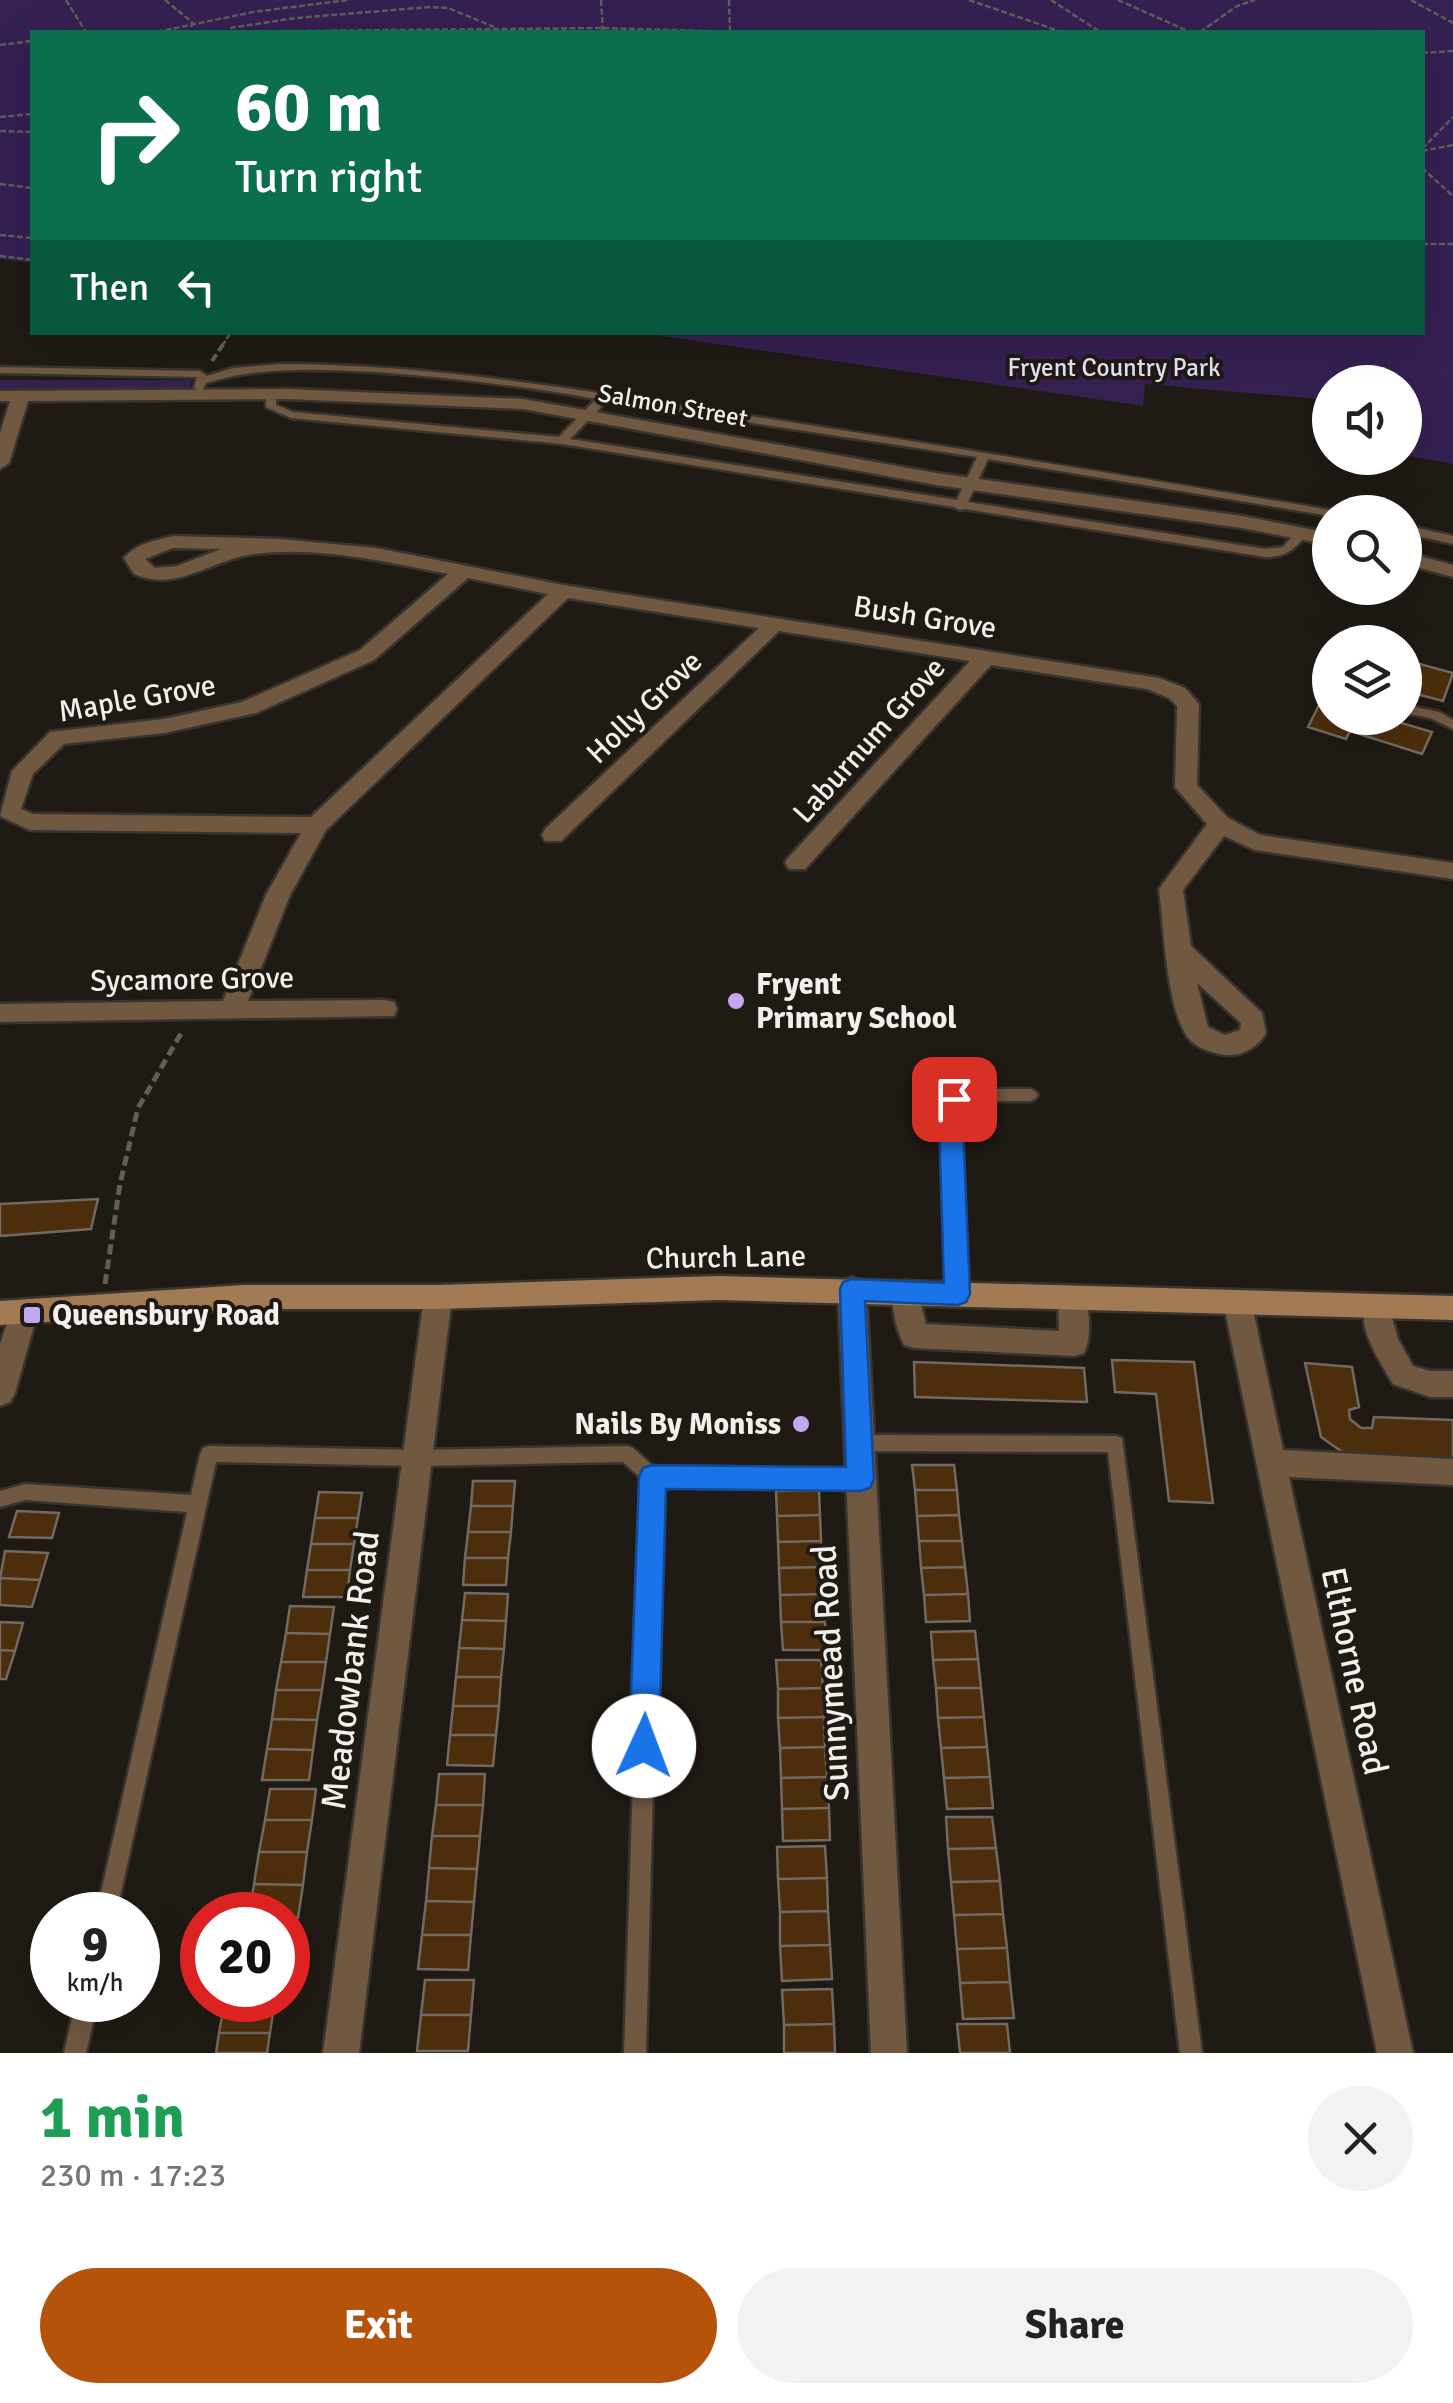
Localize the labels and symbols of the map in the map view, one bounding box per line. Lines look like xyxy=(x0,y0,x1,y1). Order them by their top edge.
park label: Fryent Country Park xyxy=(1007,352,1221,383)
street label: Salmon Street xyxy=(596,377,750,434)
street label: Bush Grove xyxy=(851,588,999,647)
street label: Holly Grove xyxy=(579,643,710,772)
street label: Laburnum Grove xyxy=(785,650,954,831)
street label: Maple Grove xyxy=(56,666,218,730)
street label: Sycamore Grove xyxy=(90,959,294,1000)
place label: Fryent Primary School xyxy=(756,966,957,1037)
marker: Fryent Primary School xyxy=(725,990,747,1012)
pin xyxy=(912,1057,997,1142)
street label: Church Lane xyxy=(646,1238,806,1277)
place label: Queensbury Road xyxy=(52,1297,280,1334)
marker: Queensbury Road xyxy=(21,1304,43,1326)
place label: Nails By Moniss xyxy=(574,1406,781,1443)
marker: Nails By Moniss xyxy=(790,1413,812,1435)
street label: Meadowbank Road xyxy=(312,1528,389,1812)
street label: Sunnymead Road xyxy=(802,1544,859,1802)
street label: Elthorne Road xyxy=(1312,1563,1397,1779)
position arrow xyxy=(592,1694,696,1798)
speed limit sign: 20 xyxy=(180,1892,310,2022)

